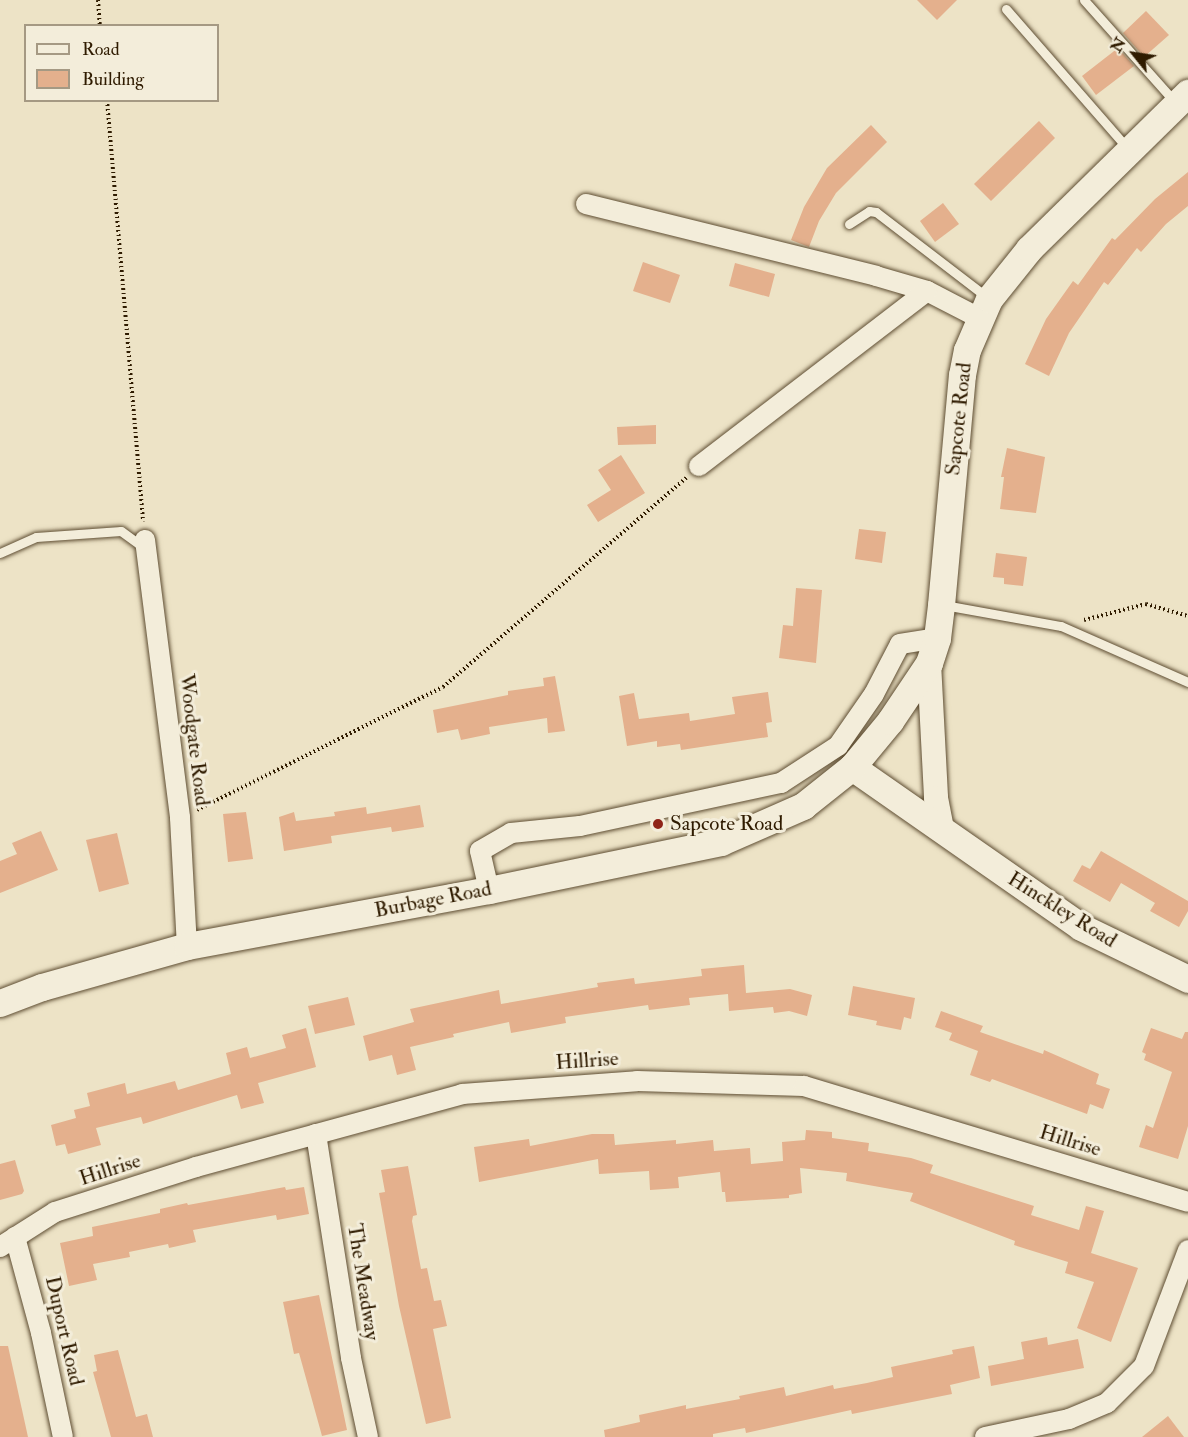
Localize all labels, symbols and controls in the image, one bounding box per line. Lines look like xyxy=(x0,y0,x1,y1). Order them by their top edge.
legend xyxy=(24,24,219,102)
north arrow xyxy=(1104,24,1164,84)
text: N xyxy=(1106,34,1131,56)
text: Road xyxy=(82,38,120,61)
text: Building xyxy=(82,68,144,91)
street label: Sapcote Road xyxy=(941,361,977,477)
street label: Woodgate Road xyxy=(173,672,215,808)
place label: Sapcote Road xyxy=(670,811,783,837)
marker: Sapcote Road xyxy=(651,817,665,831)
street label: Hinckley Road xyxy=(1003,867,1121,953)
street label: Burbage Road xyxy=(372,876,494,924)
street label: Hillrise xyxy=(555,1046,619,1076)
street label: Hillrise xyxy=(1036,1120,1104,1162)
street label: Hillrise xyxy=(76,1148,144,1192)
street label: The Meadway xyxy=(341,1222,385,1342)
street label: Duport Road xyxy=(39,1274,89,1388)

